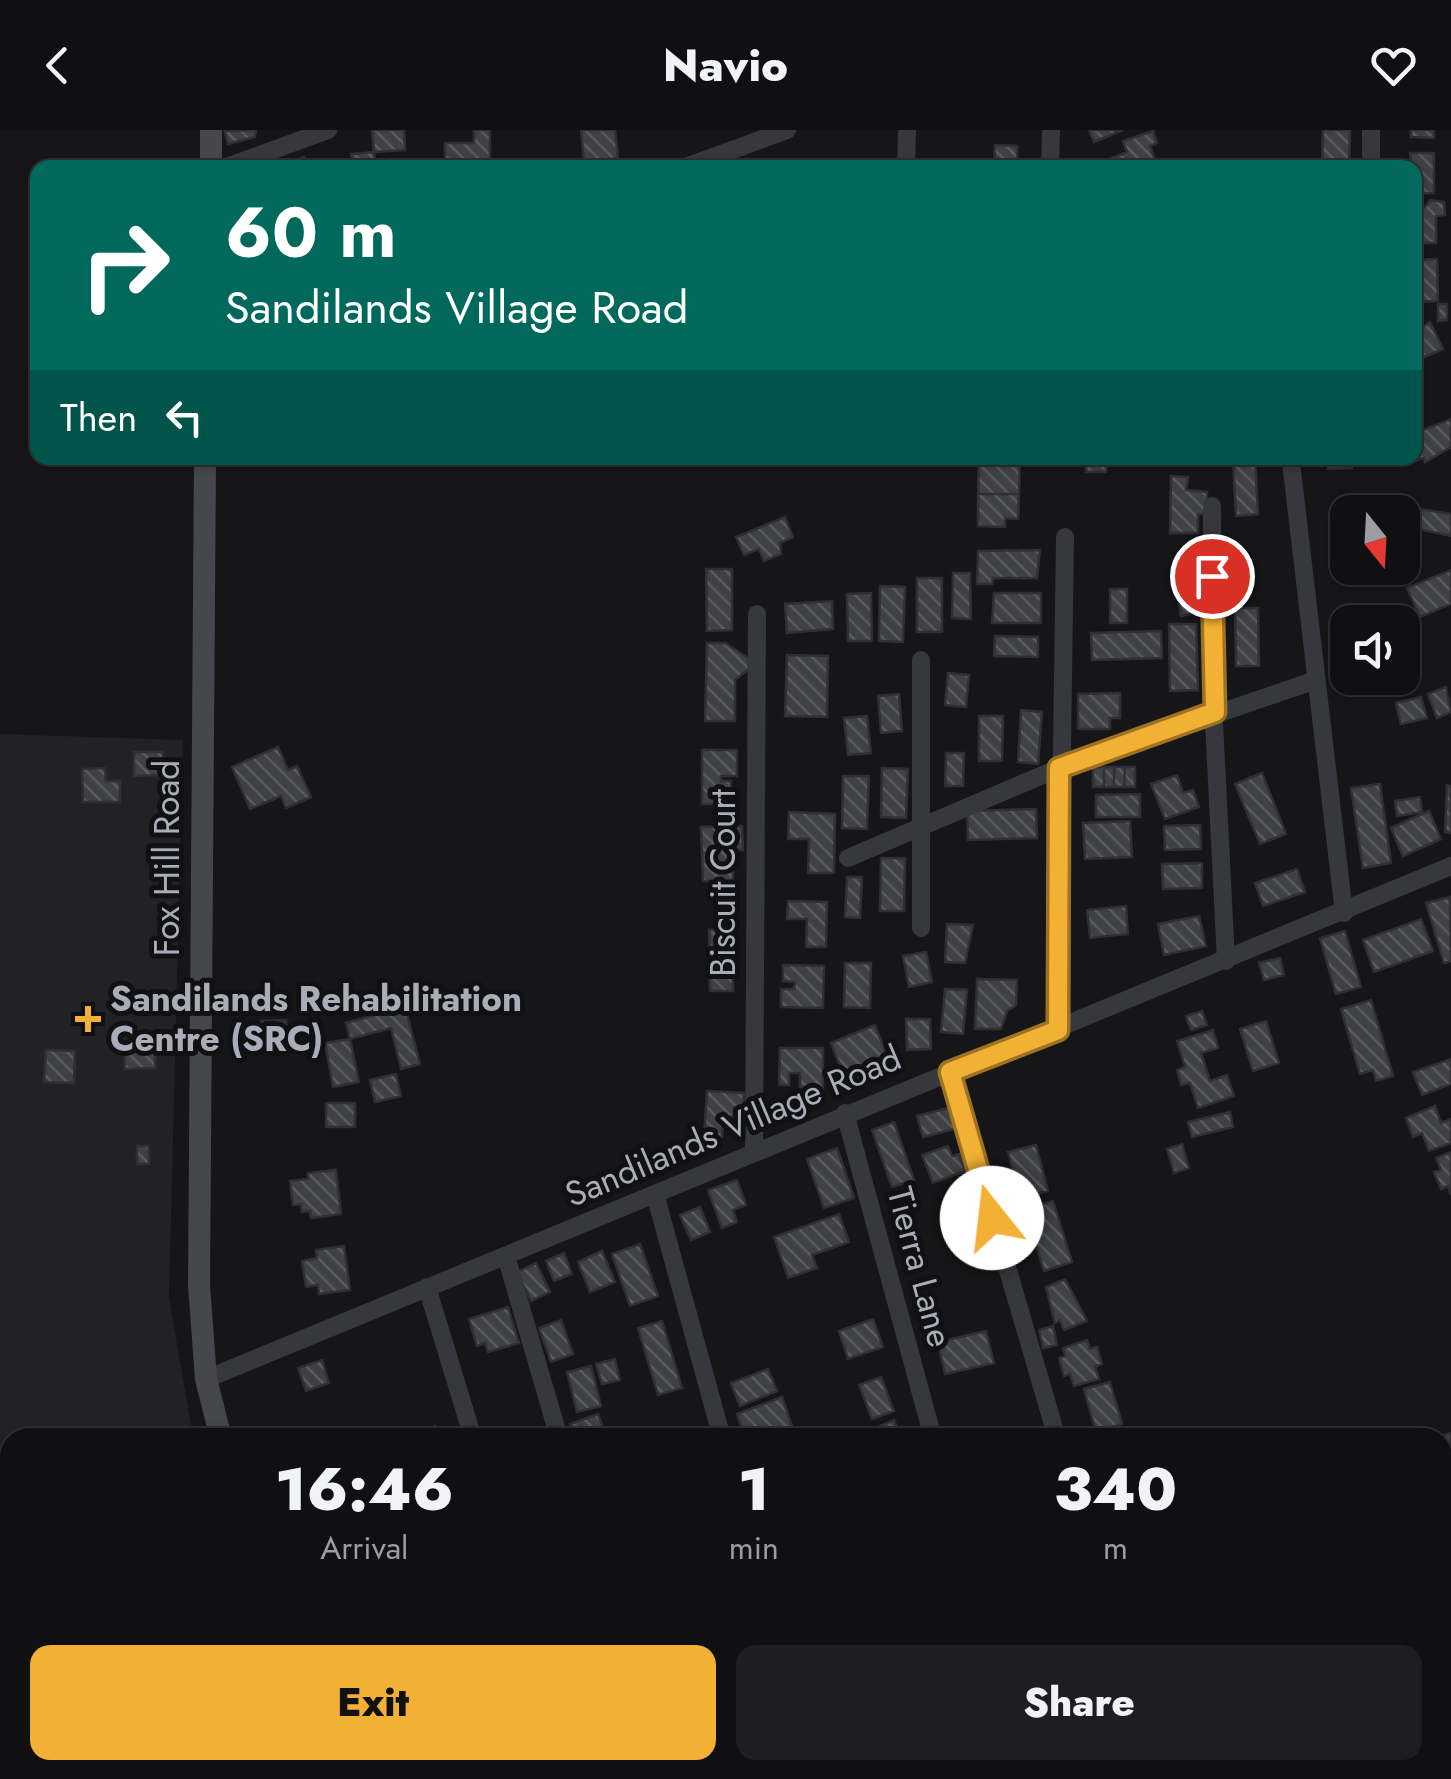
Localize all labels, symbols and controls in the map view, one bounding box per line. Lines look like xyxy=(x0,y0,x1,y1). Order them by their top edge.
text: Navio xyxy=(663,33,788,98)
icon: back xyxy=(30,38,85,93)
icon: heart xyxy=(1366,38,1421,93)
text: 60 m xyxy=(225,182,397,283)
icon: right xyxy=(60,200,190,330)
text: Sandilands Village Road xyxy=(225,275,688,340)
text: Then xyxy=(60,390,137,445)
icon: left xyxy=(157,390,212,445)
north arrow xyxy=(1330,495,1420,585)
map controls xyxy=(1330,495,1420,695)
pin xyxy=(1170,534,1255,619)
icon: arrive xyxy=(1185,549,1240,604)
button: sound xyxy=(1330,605,1420,695)
street label: Fox Hill Road xyxy=(142,760,192,956)
street label: Biscuit Court xyxy=(698,789,748,977)
place label: Sandilands Rehabilitation Centre (SRC) xyxy=(110,974,522,1064)
marker: Sandilands Rehabilitation Centre (SRC) xyxy=(75,1006,101,1032)
street label: Sandilands Village Road xyxy=(557,1033,909,1219)
position arrow xyxy=(940,1166,1044,1270)
street label: Tierra Lane xyxy=(875,1181,965,1353)
text: 16:46 xyxy=(275,1446,454,1533)
text: 1 xyxy=(738,1446,770,1533)
text: 340 xyxy=(1054,1446,1177,1533)
text: Arrival xyxy=(320,1525,408,1571)
text: min xyxy=(729,1525,779,1571)
text: m xyxy=(1103,1525,1128,1571)
button: Exit xyxy=(30,1645,716,1760)
button: Share xyxy=(736,1645,1422,1760)

